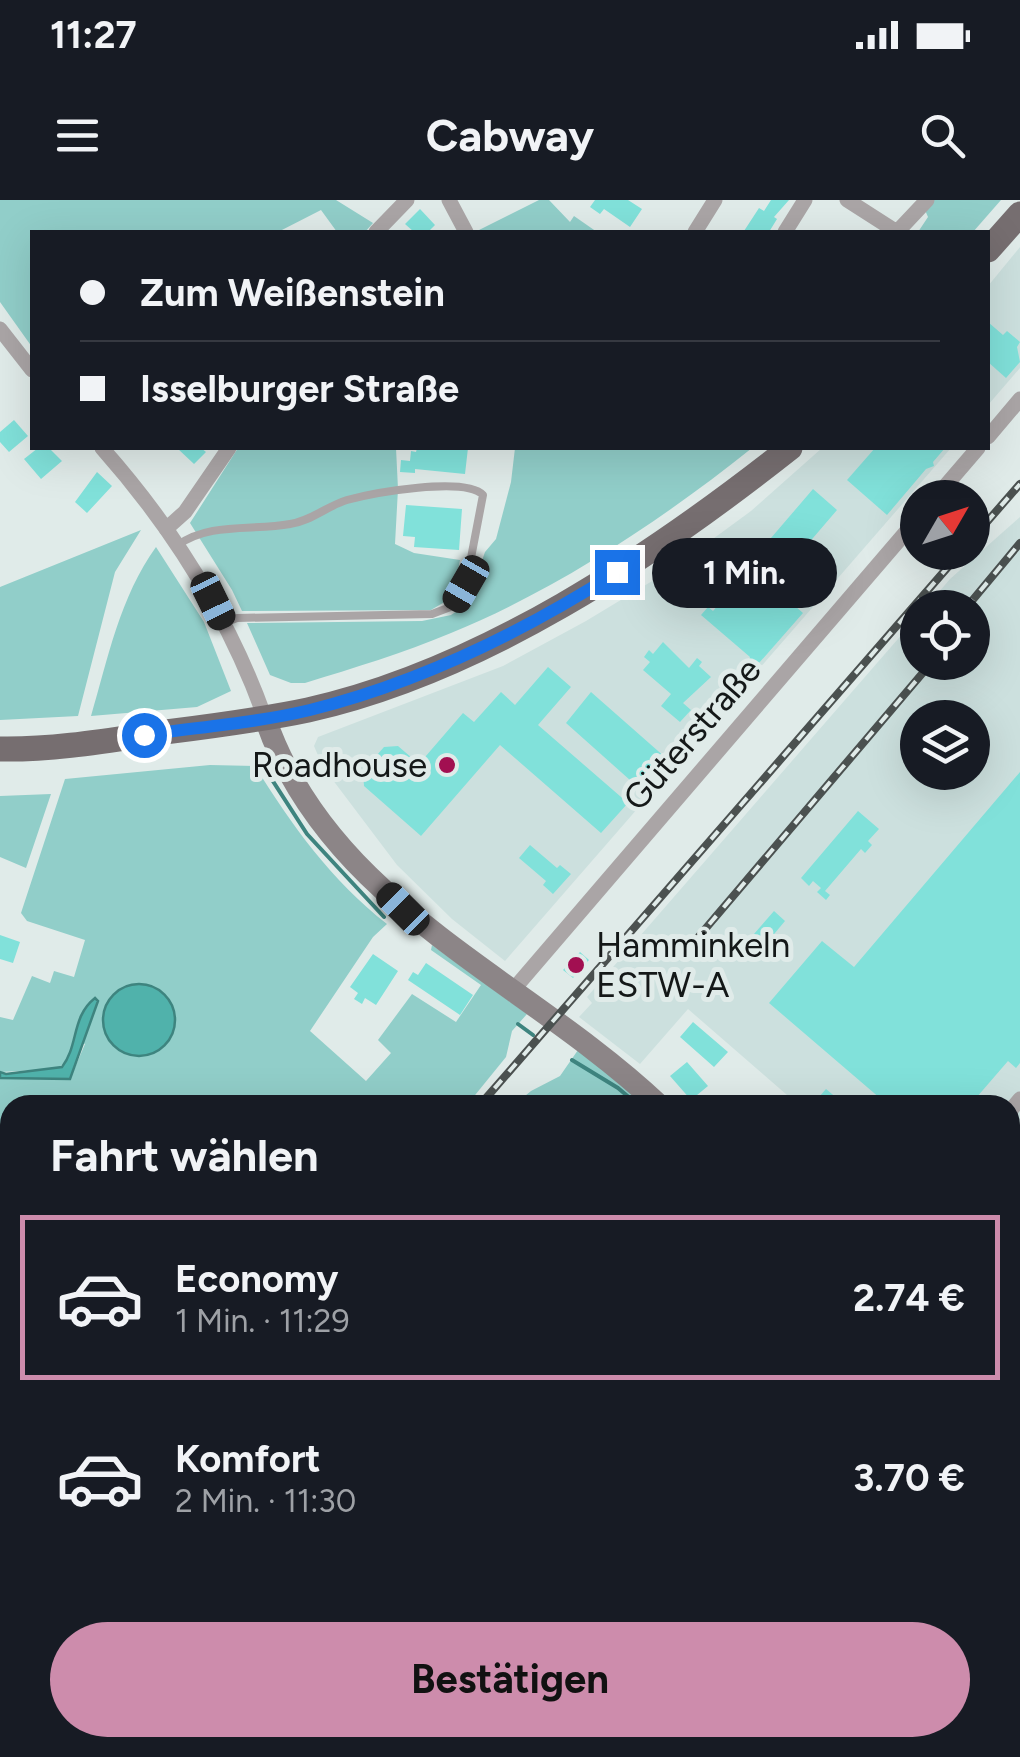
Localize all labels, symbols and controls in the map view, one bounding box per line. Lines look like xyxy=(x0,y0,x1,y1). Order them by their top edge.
text: 11:27 xyxy=(50,12,137,58)
icon: menu xyxy=(50,108,105,163)
text: Cabway xyxy=(426,108,594,162)
icon: search xyxy=(915,108,970,163)
text: Zum Weißenstein xyxy=(140,270,445,316)
text: Isselburger Straße xyxy=(140,366,459,412)
north arrow xyxy=(900,480,990,570)
map controls xyxy=(900,480,990,790)
callout: 1 Min. xyxy=(652,537,837,607)
route end xyxy=(595,550,640,595)
car xyxy=(438,551,494,617)
text: 1 Min. xyxy=(703,554,786,592)
car xyxy=(186,567,240,635)
button: locate xyxy=(900,590,990,680)
street label: Güterstraße xyxy=(614,649,770,819)
button: layers xyxy=(900,700,990,790)
route start xyxy=(122,713,167,758)
place label: Roadhouse xyxy=(252,744,427,786)
marker: Roadhouse xyxy=(436,754,458,776)
car xyxy=(371,877,435,941)
place label: Hamminkeln ESTW-A xyxy=(596,924,790,1006)
marker: Hamminkeln ESTW-A xyxy=(565,954,587,976)
text: Fahrt wählen xyxy=(50,1128,319,1182)
icon: car xyxy=(55,1253,145,1343)
text: Economy xyxy=(175,1256,338,1302)
text: 2.74 € xyxy=(853,1275,965,1321)
text: 1 Min. · 11:29 xyxy=(175,1302,350,1340)
icon: car xyxy=(55,1433,145,1523)
text: Komfort xyxy=(175,1436,321,1482)
text: 3.70 € xyxy=(853,1455,965,1501)
text: 2 Min. · 11:30 xyxy=(175,1482,356,1520)
button: Bestätigen xyxy=(50,1622,970,1737)

